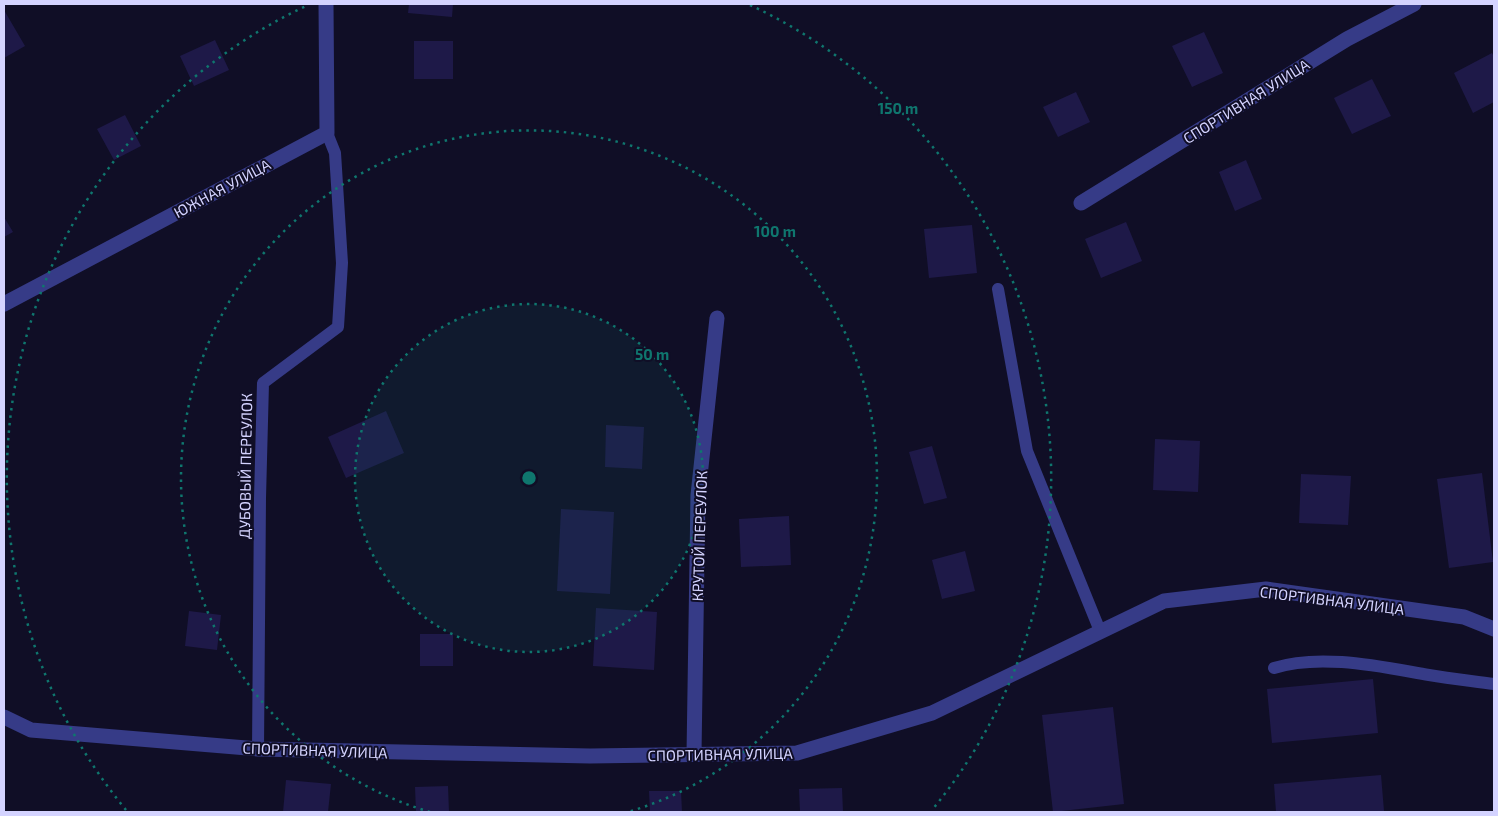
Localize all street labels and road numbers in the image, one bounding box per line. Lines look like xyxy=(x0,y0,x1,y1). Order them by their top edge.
street label: СПОРТИВНАЯ УЛИЦА xyxy=(1180,55,1313,147)
street label: ЮЖНАЯ УЛИЦА xyxy=(171,155,274,221)
street label: ДУБОВЫЙ ПЕРЕУЛОК xyxy=(235,393,255,539)
street label: КРУТОЙ ПЕРЕУЛОК xyxy=(688,470,710,602)
street label: СПОРТИВНАЯ УЛИЦА xyxy=(1259,582,1406,618)
street label: СПОРТИВНАЯ УЛИЦА xyxy=(242,738,389,762)
street label: СПОРТИВНАЯ УЛИЦА xyxy=(647,744,793,764)

